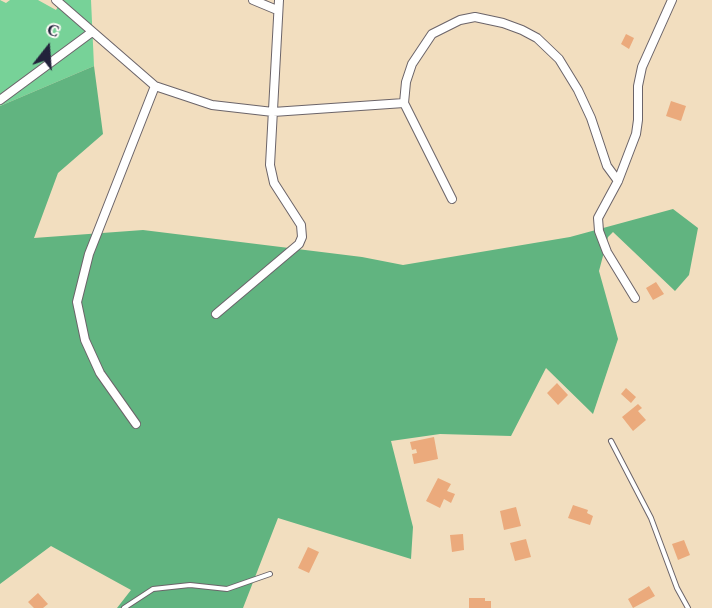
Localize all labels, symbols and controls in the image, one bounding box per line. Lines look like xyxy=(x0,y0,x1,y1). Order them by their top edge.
north arrow xyxy=(18,18,78,78)
text: С xyxy=(45,19,62,42)

